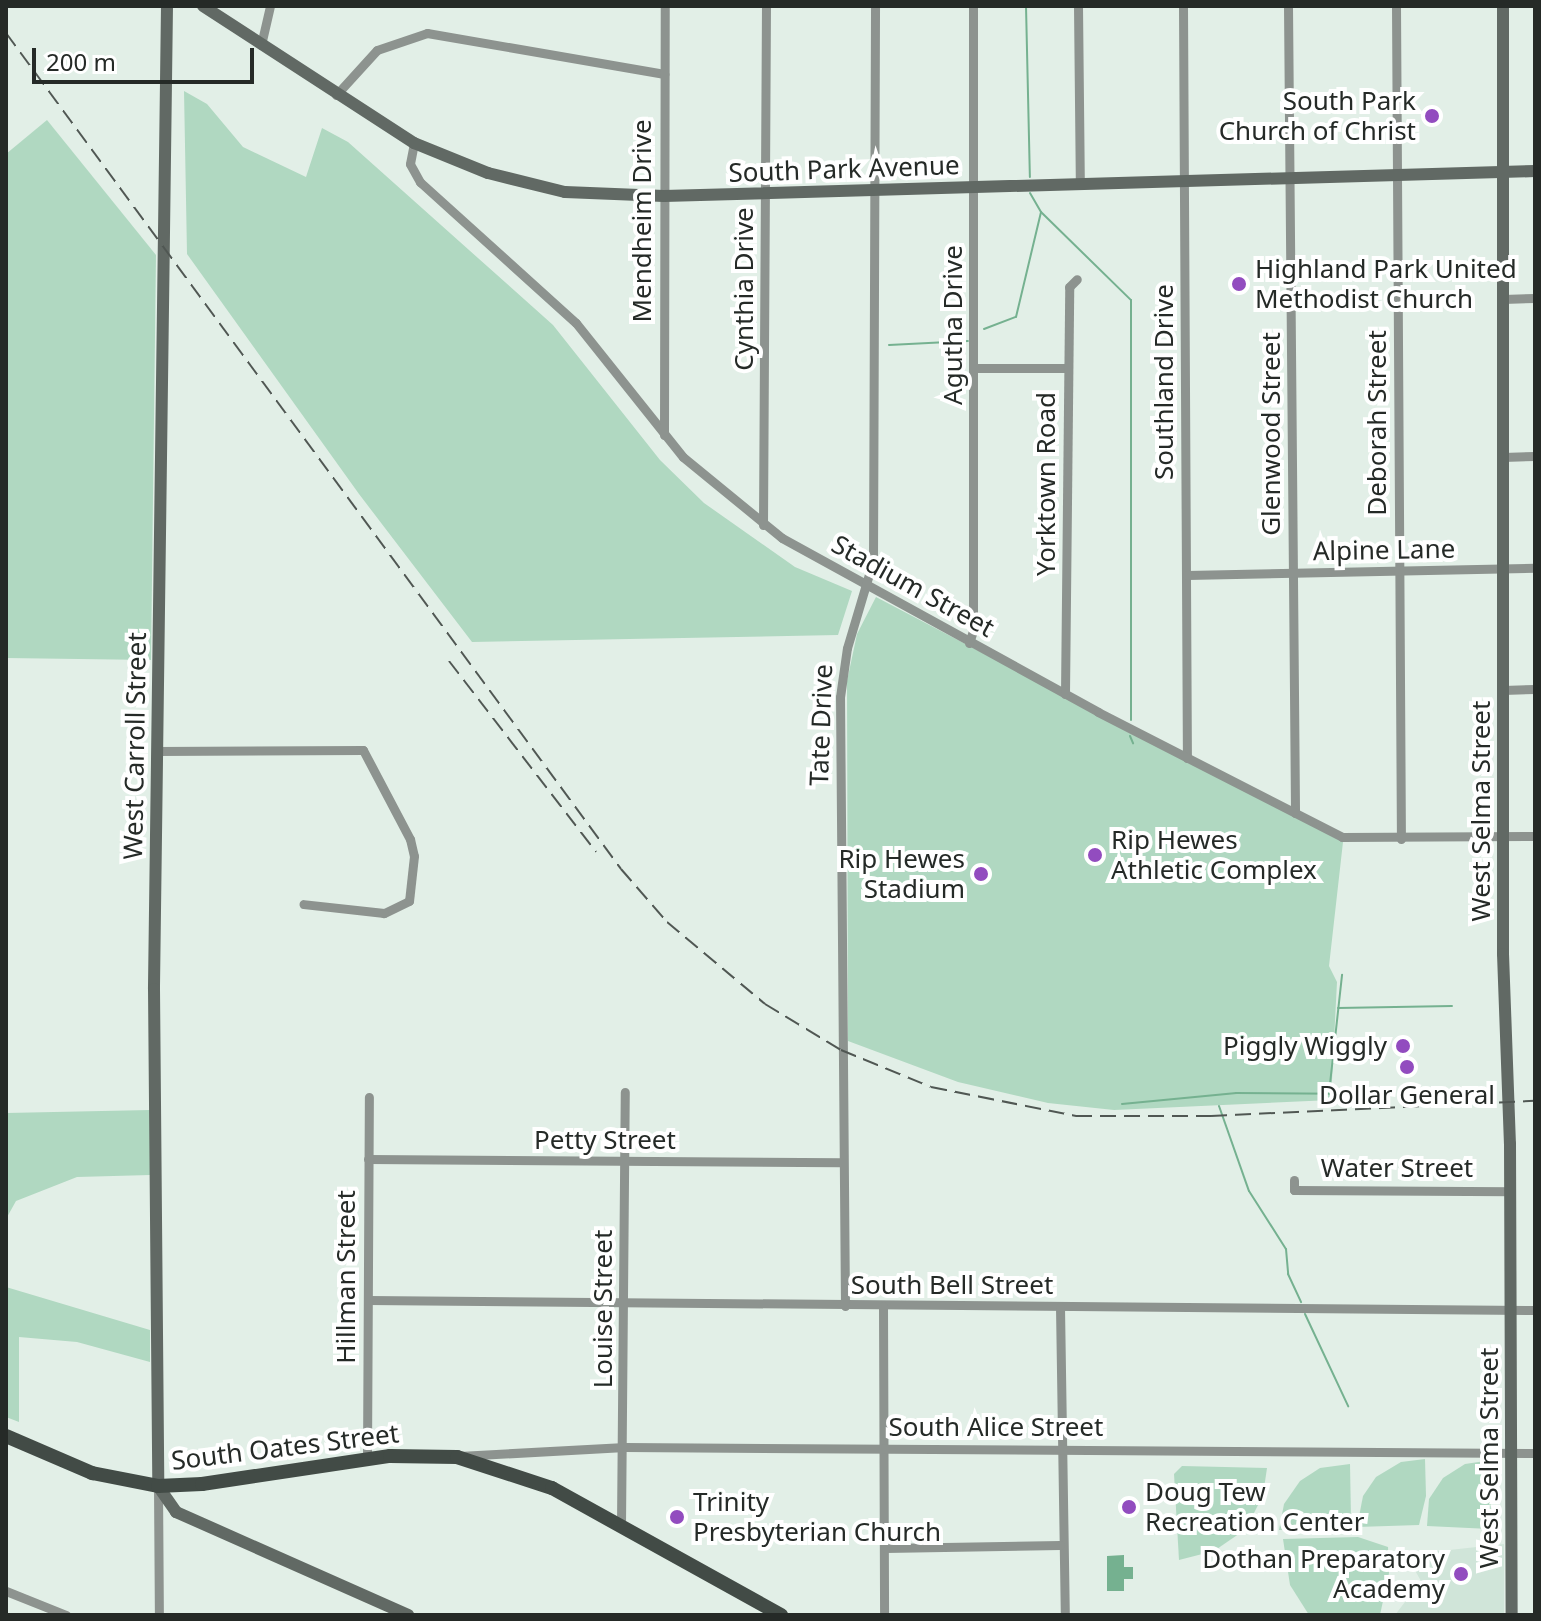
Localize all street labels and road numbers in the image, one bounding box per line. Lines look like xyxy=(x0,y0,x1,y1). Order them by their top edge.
street label: Mendheim Drive xyxy=(626,119,658,323)
street label: South Park Avenue xyxy=(728,149,960,189)
street label: Cynthia Drive xyxy=(728,207,760,371)
street label: Agutha Drive xyxy=(937,245,969,405)
street label: Southland Drive xyxy=(1148,284,1180,480)
street label: Deborah Street xyxy=(1361,330,1393,516)
street label: Glenwood Street xyxy=(1255,332,1287,536)
street label: Yorktown Road xyxy=(1030,392,1062,576)
street label: Stadium Street xyxy=(826,529,1000,643)
street label: Alpine Lane xyxy=(1313,533,1455,567)
street label: West Carroll Street xyxy=(117,632,153,860)
street label: Tate Drive xyxy=(803,663,839,787)
street label: West Selma Street xyxy=(1465,701,1497,921)
street label: Petty Street xyxy=(534,1124,676,1156)
street label: Water Street xyxy=(1321,1152,1473,1184)
street label: Hillman Street xyxy=(330,1190,362,1364)
street label: Louise Street xyxy=(587,1230,619,1388)
street label: South Bell Street xyxy=(851,1269,1053,1301)
street label: West Selma Street xyxy=(1473,1348,1505,1568)
street label: South Alice Street xyxy=(889,1411,1103,1443)
street label: South Oates Street xyxy=(169,1418,401,1476)

